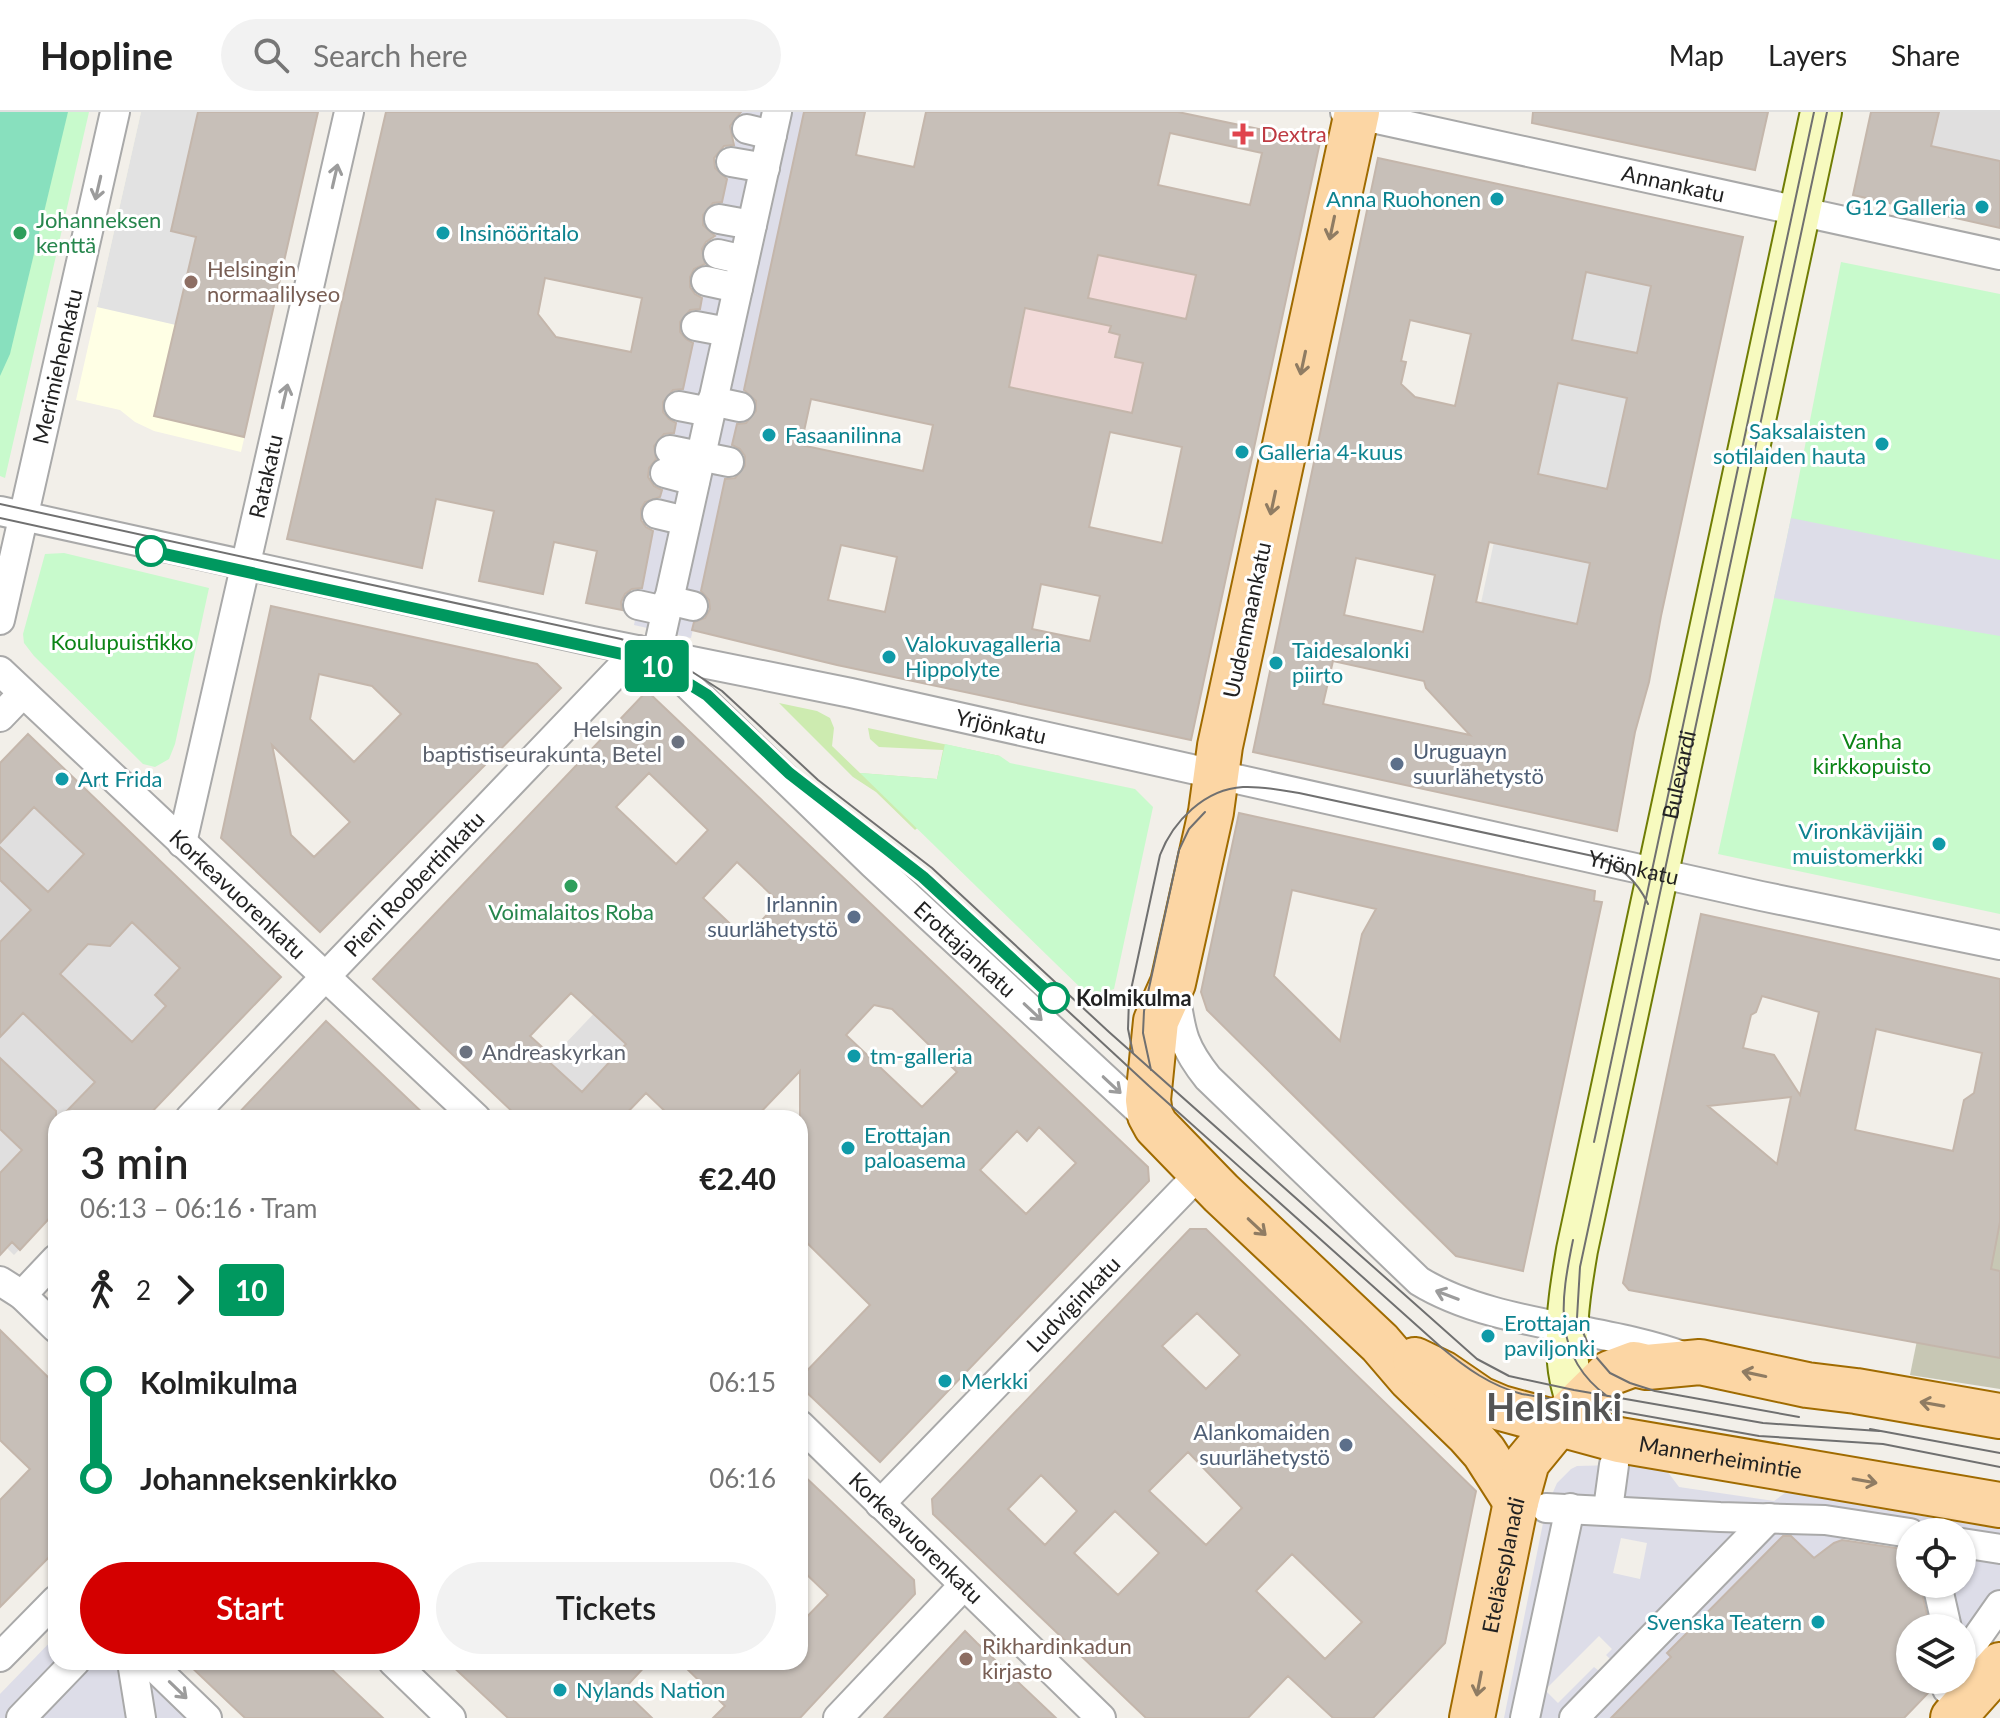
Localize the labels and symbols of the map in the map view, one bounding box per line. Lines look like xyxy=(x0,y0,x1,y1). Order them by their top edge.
place label: Dextra xyxy=(1261,120,1327,147)
marker: Dextra xyxy=(1232,123,1254,145)
street label: Annankatu xyxy=(1619,159,1727,208)
one-way arrow xyxy=(328,164,343,190)
one-way arrow xyxy=(90,175,105,200)
place label: Anna Ruohonen xyxy=(1326,185,1481,212)
marker: Anna Ruohonen xyxy=(1488,190,1506,208)
place label: G12 Galleria xyxy=(1846,193,1966,220)
marker: G12 Galleria xyxy=(1973,198,1991,216)
place label: Johanneksen kenttä xyxy=(36,206,161,258)
one-way arrow xyxy=(1324,215,1339,241)
place label: Insinööritalo xyxy=(459,219,579,246)
marker: Johanneksen kenttä xyxy=(11,224,29,242)
marker: Insinööritalo xyxy=(434,224,452,242)
place label: Helsingin normaalilyseo xyxy=(207,255,340,307)
marker: Helsingin normaalilyseo xyxy=(182,273,200,291)
street label: Merimiehenkatu xyxy=(26,286,88,447)
one-way arrow xyxy=(1295,350,1310,375)
one-way arrow xyxy=(278,383,293,409)
place label: Saksalaisten sotilaiden hauta xyxy=(1713,417,1866,469)
place label: Fasaanilinna xyxy=(785,421,902,448)
marker: Fasaanilinna xyxy=(760,426,778,444)
street label: Ratakatu xyxy=(243,432,288,521)
marker: Saksalaisten sotilaiden hauta xyxy=(1873,435,1891,453)
place label: Galleria 4-kuus xyxy=(1258,438,1403,465)
marker: Galleria 4-kuus xyxy=(1233,443,1251,461)
one-way arrow xyxy=(1265,490,1280,515)
unlabelled marker xyxy=(136,536,166,566)
street label: Uudenmaankatu xyxy=(1217,539,1276,700)
park label: Koulupuistikko xyxy=(50,628,194,655)
place label: Valokuvagalleria Hippolyte xyxy=(905,630,1061,682)
place label: Taidesalonki piirto xyxy=(1292,636,1410,688)
line badge: 10 xyxy=(621,640,693,692)
marker: Valokuvagalleria Hippolyte xyxy=(880,648,898,666)
marker: Taidesalonki piirto xyxy=(1267,654,1285,672)
street label: Yrjönkatu xyxy=(953,703,1049,749)
place label: Helsingin baptistiseurakunta, Betel xyxy=(423,715,662,767)
park label: Vanha kirkkopuisto xyxy=(1813,727,1931,779)
street label: Bulevardi xyxy=(1656,728,1701,822)
marker: Helsingin baptistiseurakunta, Betel xyxy=(669,733,687,751)
place label: Uruguayn suurlähetystö xyxy=(1413,737,1544,789)
marker: Uruguayn suurlähetystö xyxy=(1388,755,1406,773)
place label: Art Frida xyxy=(78,765,162,792)
marker: Art Frida xyxy=(53,770,71,788)
street label: Pieni Roobertinkatu xyxy=(338,805,490,962)
place label: Vironkävijäin muistomerkki xyxy=(1792,817,1923,869)
street label: Korkeavuorenkatu xyxy=(164,823,312,964)
marker: Vironkävijäin muistomerkki xyxy=(1930,835,1948,853)
street label: Yrjönkatu xyxy=(1586,844,1681,890)
marker: Voimalaitos Roba xyxy=(562,877,580,895)
place label: Irlannin suurlähetystö xyxy=(707,890,838,942)
street label: Erottajankatu xyxy=(909,895,1022,1002)
place label: Voimalaitos Roba xyxy=(488,898,654,925)
marker: Irlannin suurlähetystö xyxy=(845,908,863,926)
marker: Kolmikulma xyxy=(1039,983,1069,1013)
place label: Kolmikulma xyxy=(1076,984,1192,1011)
one-way arrow xyxy=(1023,1003,1043,1021)
place label: Andreaskyrkan xyxy=(482,1038,626,1065)
place label: tm-galleria xyxy=(870,1042,973,1069)
marker: Andreaskyrkan xyxy=(457,1043,475,1061)
marker: tm-galleria xyxy=(845,1047,863,1065)
one-way arrow xyxy=(1102,1075,1122,1094)
place label: Erottajan paloasema xyxy=(864,1121,966,1173)
marker: Erottajan paloasema xyxy=(839,1139,857,1157)
one-way arrow xyxy=(1247,1217,1267,1236)
street label: Ludviginkatu xyxy=(1020,1250,1125,1357)
one-way arrow xyxy=(1435,1287,1460,1301)
place label: Erottajan paviljonki xyxy=(1504,1309,1595,1361)
marker: Erottajan paviljonki xyxy=(1479,1327,1497,1345)
one-way arrow xyxy=(1741,1366,1767,1381)
place label: Merkki xyxy=(961,1367,1028,1394)
marker: Merkki xyxy=(936,1372,954,1390)
district label: Helsinki xyxy=(1486,1383,1622,1429)
one-way arrow xyxy=(1920,1396,1945,1411)
place label: Alankomaiden suurlähetystö xyxy=(1193,1418,1330,1470)
street label: Mannerheimintie xyxy=(1637,1430,1804,1484)
marker: Alankomaiden suurlähetystö xyxy=(1337,1436,1355,1454)
street label: Korkeavuorenkatu xyxy=(844,1466,989,1609)
one-way arrow xyxy=(1851,1474,1877,1489)
street label: Eteläesplanadi xyxy=(1476,1494,1530,1635)
place label: Svenska Teatern xyxy=(1647,1608,1802,1635)
marker: Svenska Teatern xyxy=(1809,1613,1827,1631)
place label: Rikhardinkadun kirjasto xyxy=(982,1632,1132,1684)
marker: Rikhardinkadun kirjasto xyxy=(957,1650,975,1668)
one-way arrow xyxy=(1471,1671,1486,1697)
place label: Nylands Nation xyxy=(576,1676,725,1703)
one-way arrow xyxy=(168,1680,187,1699)
marker: Nylands Nation xyxy=(551,1681,569,1699)

